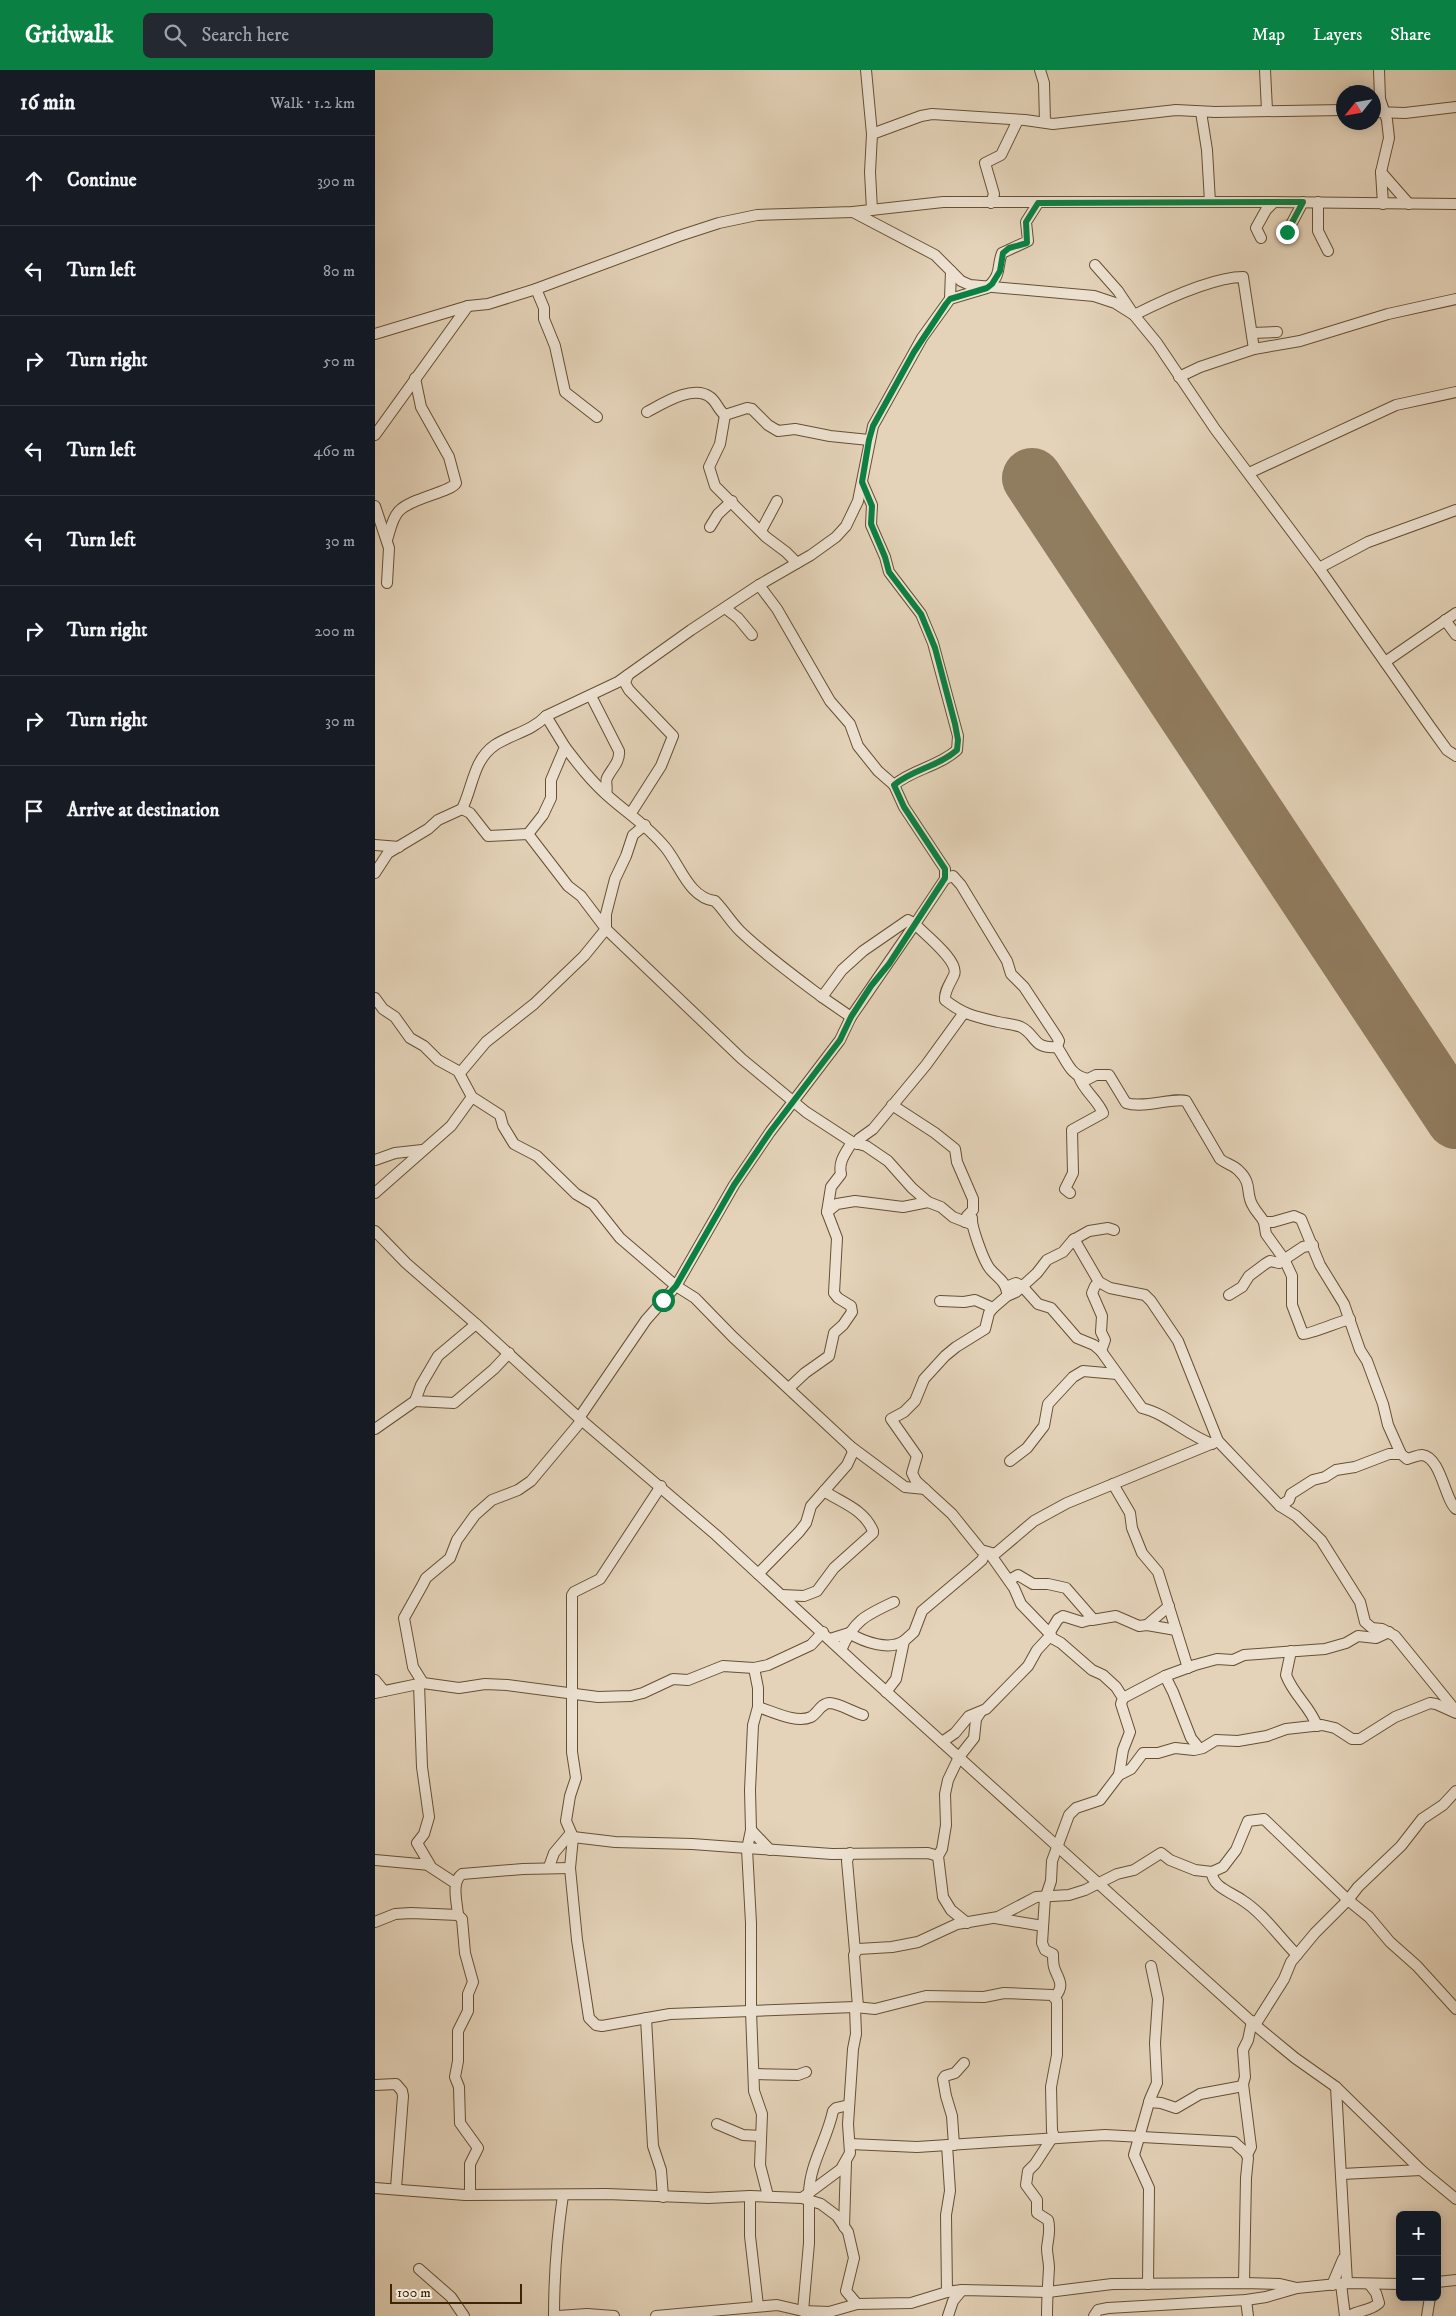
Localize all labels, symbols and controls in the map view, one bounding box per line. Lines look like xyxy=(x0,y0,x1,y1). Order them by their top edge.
search box xyxy=(143,13,493,58)
text: Gridwalk xyxy=(25,20,113,50)
icon: search xyxy=(161,21,189,49)
text: Search here xyxy=(201,24,289,47)
text: Map xyxy=(1252,24,1285,46)
text: Layers xyxy=(1313,24,1362,46)
text: Share xyxy=(1390,24,1431,46)
north arrow xyxy=(1336,85,1381,130)
text: 16 min xyxy=(20,90,75,116)
text: Walk · 1.2 km xyxy=(270,93,355,113)
icon: ahead xyxy=(20,167,48,195)
text: Continue xyxy=(67,169,137,192)
text: 390 m xyxy=(317,171,355,191)
route end xyxy=(1276,221,1299,244)
icon: left xyxy=(20,257,48,285)
text: Turn left xyxy=(67,259,136,282)
text: 80 m xyxy=(323,261,355,281)
icon: right xyxy=(20,347,48,375)
text: Turn right xyxy=(67,349,147,372)
text: 50 m xyxy=(323,351,355,371)
icon: left xyxy=(20,437,48,465)
text: Turn left xyxy=(67,439,136,462)
text: 460 m xyxy=(313,441,355,461)
icon: left xyxy=(20,527,48,555)
text: Turn left xyxy=(67,529,136,552)
text: 30 m xyxy=(325,531,355,551)
icon: right xyxy=(20,617,48,645)
text: Turn right xyxy=(67,619,147,642)
text: 200 m xyxy=(314,621,355,641)
icon: right xyxy=(20,707,48,735)
text: Turn right xyxy=(67,709,147,732)
text: 30 m xyxy=(325,711,355,731)
icon: arrive xyxy=(20,797,48,825)
text: Arrive at destination xyxy=(67,799,219,822)
route start xyxy=(652,1289,675,1312)
map controls xyxy=(1396,2211,1441,2301)
button: + xyxy=(1396,2211,1441,2256)
button: − xyxy=(1396,2256,1441,2301)
scale bar xyxy=(390,2281,523,2304)
text: 100 m xyxy=(397,2284,431,2302)

